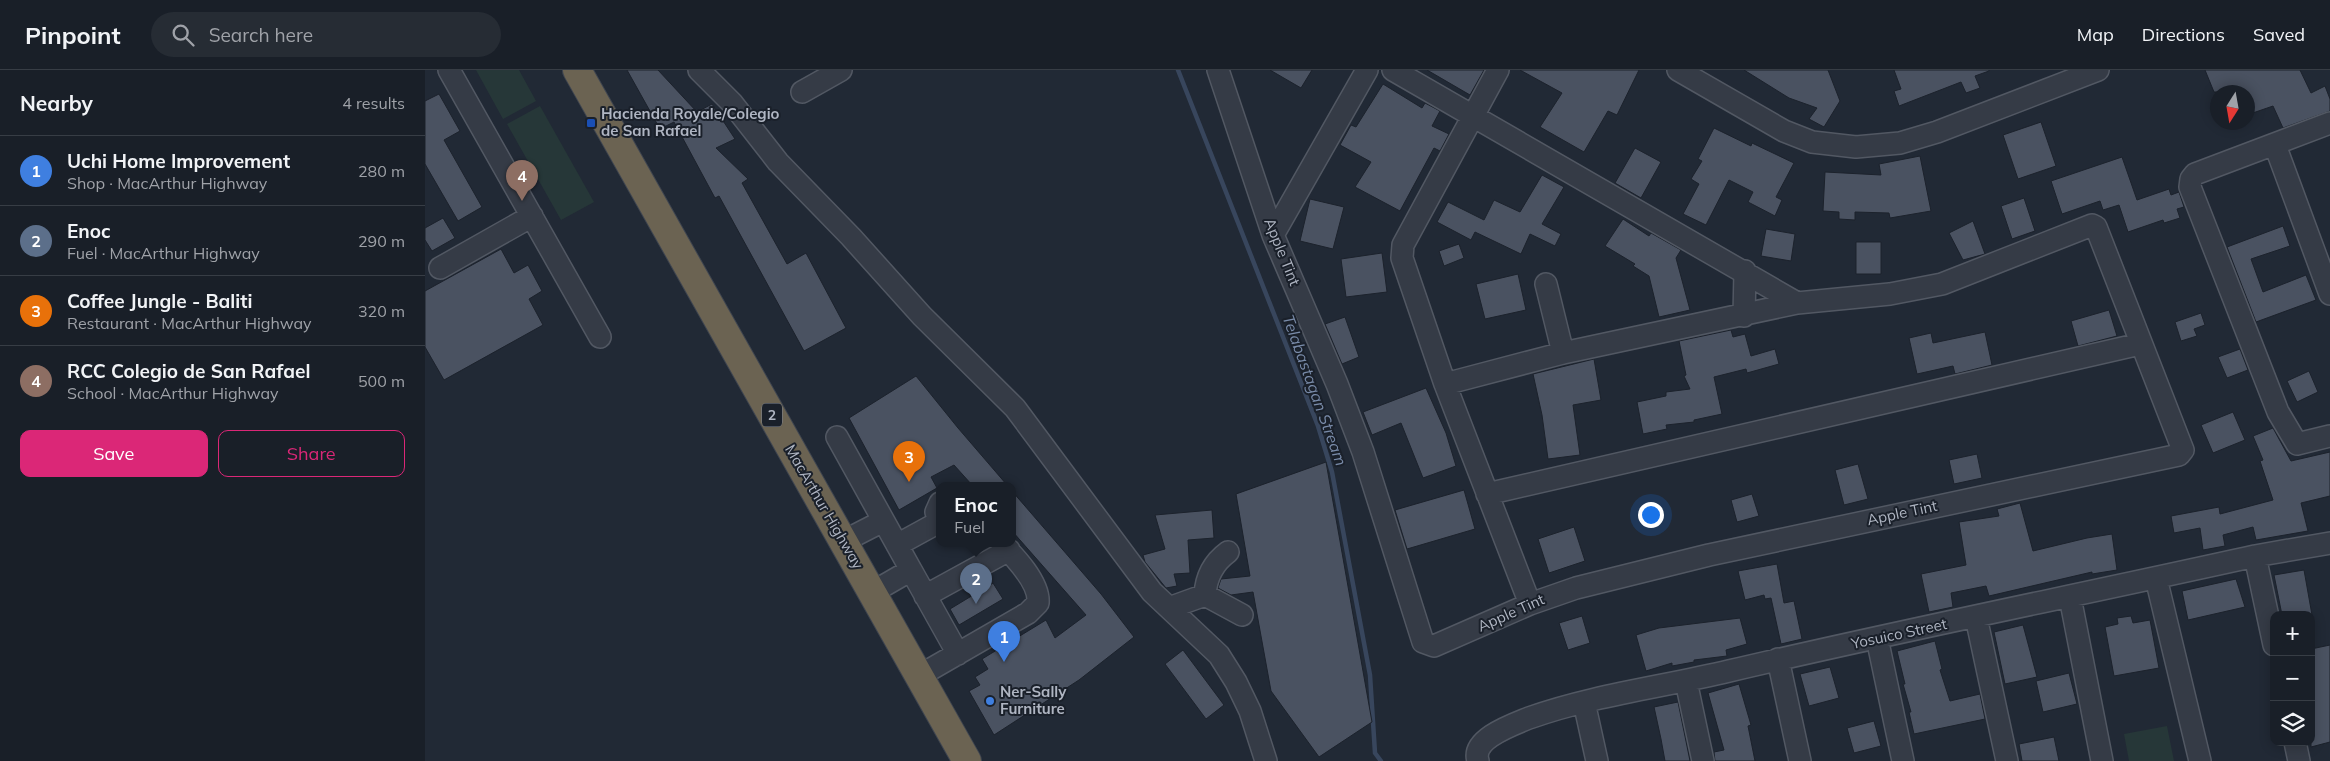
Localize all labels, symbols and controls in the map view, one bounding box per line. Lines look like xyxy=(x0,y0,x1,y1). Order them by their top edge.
search box xyxy=(151,12,501,57)
text: Pinpoint xyxy=(25,20,121,50)
icon: search xyxy=(169,21,197,49)
text: Search here xyxy=(209,23,313,47)
text: Map xyxy=(2077,23,2114,46)
text: Directions xyxy=(2142,23,2225,46)
text: Saved xyxy=(2253,23,2305,46)
north arrow xyxy=(2210,85,2255,130)
text: Nearby xyxy=(20,90,93,116)
text: 4 results xyxy=(342,93,405,113)
place label: Hacienda Royale/Colegio de San Rafael xyxy=(601,104,780,140)
marker: Hacienda Royale/Colegio de San Rafael xyxy=(585,117,597,129)
text: Uchi Home Improvement xyxy=(67,149,290,173)
pin: 4 xyxy=(506,160,538,201)
text: 1 xyxy=(31,161,41,181)
text: 280 m xyxy=(358,161,405,181)
text: Shop · MacArthur Highway xyxy=(67,173,267,193)
street label: Apple Tint xyxy=(1260,215,1305,288)
text: Enoc xyxy=(67,219,111,243)
text: 2 xyxy=(31,231,41,251)
text: 290 m xyxy=(358,231,405,251)
text: Fuel · MacArthur Highway xyxy=(67,243,260,263)
text: Coffee Jungle - Baliti xyxy=(67,289,252,313)
text: 3 xyxy=(31,301,41,321)
text: 320 m xyxy=(358,301,405,321)
water label: Telabastagan Stream xyxy=(1278,312,1352,468)
text: Restaurant · MacArthur Highway xyxy=(67,313,311,333)
text: RCC Colegio de San Rafael xyxy=(67,359,310,383)
text: 4 xyxy=(31,371,41,391)
text: 500 m xyxy=(358,371,405,391)
text: School · MacArthur Highway xyxy=(67,383,279,403)
road number: 2 xyxy=(762,404,782,426)
button: Save xyxy=(20,430,208,477)
button: Share xyxy=(218,430,405,477)
street label: MacArthur Highway xyxy=(781,441,868,573)
pin: 3 xyxy=(893,441,925,482)
popup xyxy=(936,482,1016,547)
text: Enoc xyxy=(954,493,998,517)
street label: Apple Tint xyxy=(1865,496,1939,529)
your location xyxy=(1638,502,1664,528)
text: Fuel xyxy=(954,517,985,537)
pin: 2 xyxy=(960,563,992,604)
street label: Apple Tint xyxy=(1474,589,1547,636)
map controls xyxy=(2270,611,2315,746)
button: + xyxy=(2270,611,2315,656)
street label: Yosuico Street xyxy=(1848,614,1949,653)
pin: 1 xyxy=(988,621,1020,662)
button: − xyxy=(2270,656,2315,701)
place label: Ner-Sally Furniture xyxy=(1000,682,1067,718)
marker: Ner-Sally Furniture xyxy=(984,695,996,707)
button: layers xyxy=(2270,701,2315,746)

